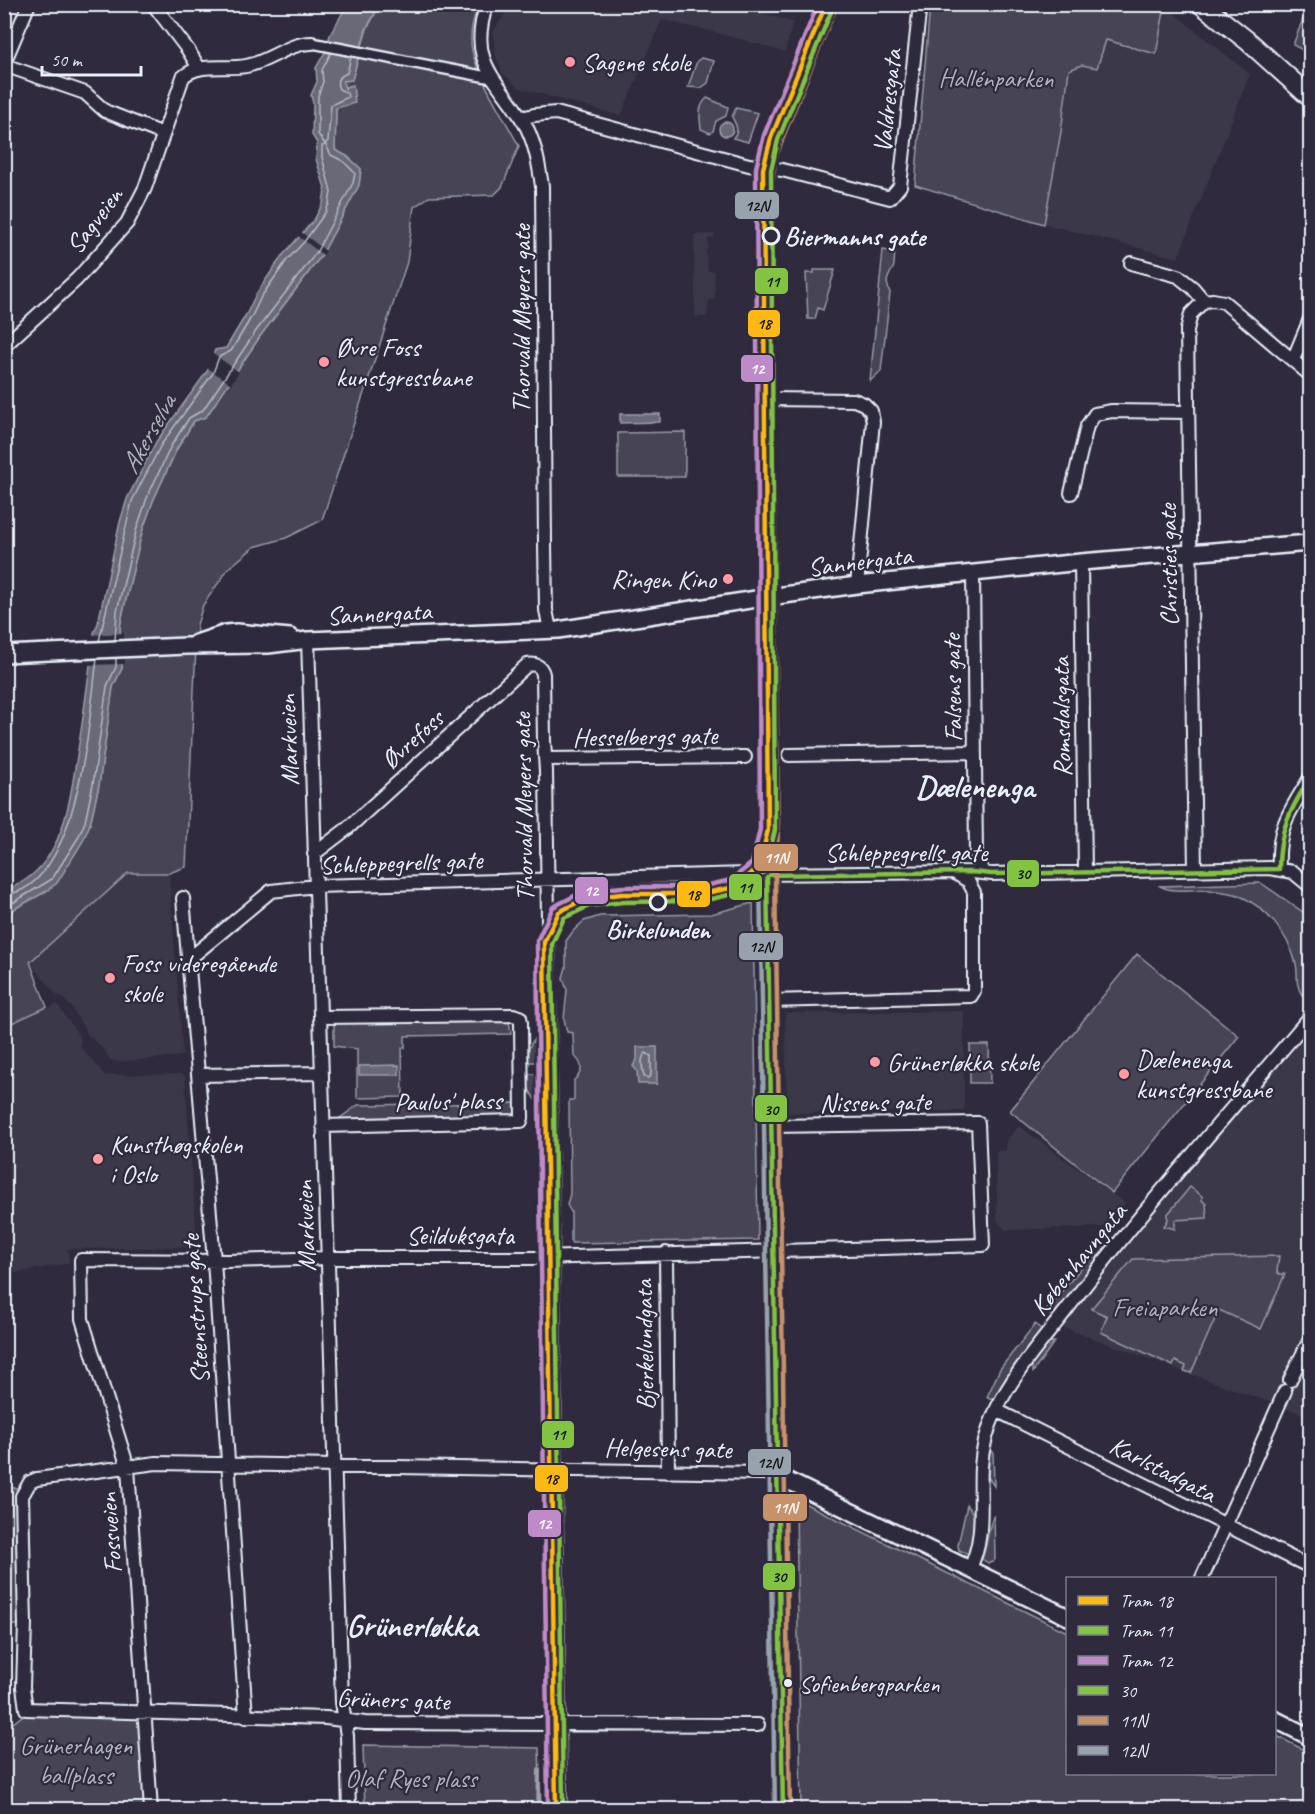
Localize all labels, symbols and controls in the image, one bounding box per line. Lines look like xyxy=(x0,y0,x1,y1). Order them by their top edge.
scale bar xyxy=(42,39,141,77)
place label: Sagene skole xyxy=(582,46,692,79)
street label: Valdresgata xyxy=(866,46,910,154)
text: 50 m xyxy=(51,49,84,71)
marker: Sagene skole xyxy=(563,55,577,69)
park label: Hallénparken xyxy=(938,62,1054,95)
street label: Sagveien xyxy=(59,179,131,260)
line badge: 12N xyxy=(734,191,780,220)
text: 12N xyxy=(745,196,772,216)
place label: Biermanns gate xyxy=(784,220,928,253)
street label: Thorvald Meyers gate xyxy=(505,223,538,413)
marker: Biermanns gate xyxy=(762,227,780,245)
line badge: 11 xyxy=(754,267,789,295)
text: 11 xyxy=(765,272,781,292)
line badge: 18 xyxy=(747,309,781,338)
text: 18 xyxy=(757,314,773,334)
place label: Øvre Foss kunstgressbane xyxy=(336,331,474,394)
line badge: 12 xyxy=(740,354,774,383)
marker: Øvre Foss kunstgressbane xyxy=(317,355,331,369)
text: 12 xyxy=(750,359,766,379)
water label: Akerselva xyxy=(113,386,185,479)
street label: Christies gate xyxy=(1151,502,1186,626)
street label: Sannergata xyxy=(806,539,916,584)
place label: Ringen Kino xyxy=(611,563,718,596)
marker: Ringen Kino xyxy=(721,572,735,586)
street label: Sannergata xyxy=(326,594,434,633)
street label: Falsens gate xyxy=(935,631,970,742)
street label: Romsdalsgata xyxy=(1044,655,1079,777)
street label: Markveien xyxy=(270,693,307,786)
street label: Øvrefoss xyxy=(374,701,452,776)
street label: Thorvald Meyers gate xyxy=(505,711,542,902)
street label: Hesselbergs gate xyxy=(572,719,719,754)
district label: Dælenenga xyxy=(916,766,1037,807)
street label: Schleppegrells gate xyxy=(825,836,989,869)
street label: Schleppegrells gate xyxy=(319,843,484,882)
line badge: 11N xyxy=(753,843,799,872)
text: 11N xyxy=(764,848,791,868)
line badge: 30 xyxy=(1006,859,1040,888)
text: 30 xyxy=(1016,864,1032,884)
line badge: 11 xyxy=(728,873,763,901)
line badge: 12 xyxy=(574,876,609,905)
text: 11 xyxy=(738,878,754,898)
line badge: 18 xyxy=(676,880,711,908)
text: 12 xyxy=(584,881,600,901)
text: 18 xyxy=(686,885,702,905)
marker: Birkelunden xyxy=(649,893,667,911)
place label: Birkelunden xyxy=(606,913,712,946)
line badge: 12N xyxy=(738,932,784,961)
text: 12N xyxy=(749,937,776,957)
place label: Foss videregående skole xyxy=(122,947,277,1010)
marker: Foss videregående skole xyxy=(103,971,117,985)
place label: Dælenenga kunstgressbane xyxy=(1136,1043,1274,1106)
place label: Grünerløkka skole xyxy=(887,1046,1040,1079)
marker: Grünerløkka skole xyxy=(868,1055,882,1069)
marker: Dælenenga kunstgressbane xyxy=(1117,1067,1131,1081)
street label: Paulus' plass xyxy=(394,1084,504,1119)
street label: Nissens gate xyxy=(819,1085,933,1120)
line badge: 30 xyxy=(754,1094,788,1123)
text: 30 xyxy=(764,1100,780,1120)
place label: Kunsthøgskolen i Oslo xyxy=(110,1128,243,1191)
marker: Kunsthøgskolen i Oslo xyxy=(91,1152,105,1166)
street label: Markveien xyxy=(287,1179,324,1272)
street label: Københavngata xyxy=(1023,1195,1135,1323)
street label: Seilduksgata xyxy=(406,1219,515,1252)
street label: Steenstrups gate xyxy=(174,1232,217,1385)
street label: Bjerkelundgata xyxy=(627,1278,662,1410)
park label: Freiaparken xyxy=(1112,1291,1218,1324)
line badge: 11 xyxy=(541,1420,575,1449)
text: 11 xyxy=(551,1425,567,1445)
street label: Karlstadgata xyxy=(1104,1429,1223,1511)
street label: Helgesens gate xyxy=(604,1431,733,1466)
line badge: 12N xyxy=(747,1448,792,1476)
text: 12N xyxy=(757,1453,784,1473)
line badge: 18 xyxy=(534,1464,569,1493)
text: 18 xyxy=(544,1469,560,1489)
street label: Fossveien xyxy=(91,1490,130,1574)
line badge: 11N xyxy=(762,1493,808,1522)
text: 11N xyxy=(773,1498,800,1518)
line badge: 12 xyxy=(527,1509,562,1538)
text: 12 xyxy=(537,1514,553,1534)
line badge: 30 xyxy=(762,1562,796,1591)
text: 30 xyxy=(772,1567,788,1587)
legend xyxy=(1066,1577,1276,1775)
text: Tram 18 xyxy=(1120,1590,1175,1612)
district label: Grünerløkka xyxy=(346,1605,480,1646)
text: Tram 11 xyxy=(1120,1620,1174,1642)
text: Tram 12 xyxy=(1120,1650,1175,1672)
place label: Sofienbergparken xyxy=(799,1669,940,1699)
marker: Sofienbergparken xyxy=(782,1677,794,1689)
text: 30 xyxy=(1120,1680,1138,1702)
street label: Grüners gate xyxy=(336,1681,452,1718)
text: 11N xyxy=(1120,1710,1150,1732)
park label: Grünerhagen ballplass xyxy=(20,1729,133,1792)
text: 12N xyxy=(1120,1740,1150,1762)
park label: Olaf Ryes plass xyxy=(345,1762,479,1795)

